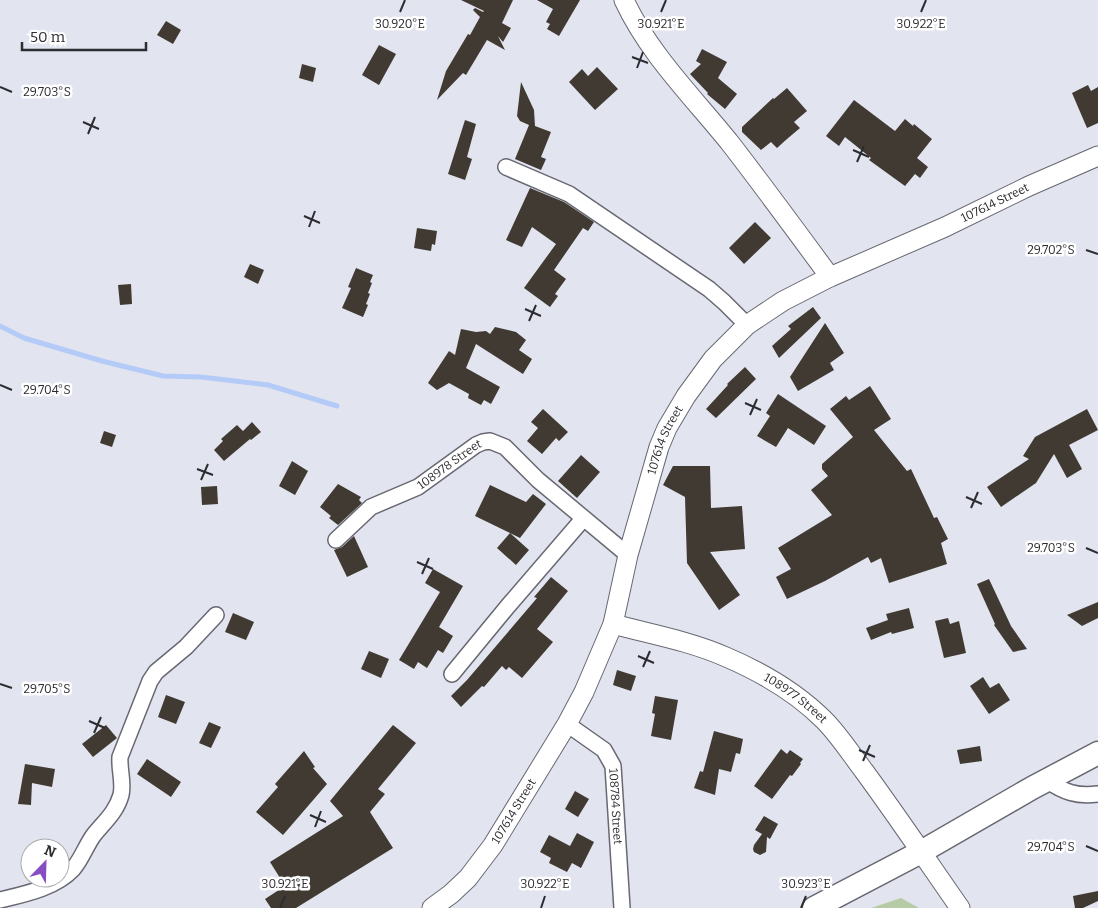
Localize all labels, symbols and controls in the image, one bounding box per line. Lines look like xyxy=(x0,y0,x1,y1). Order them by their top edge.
text: 30.920°E xyxy=(375,17,425,31)
text: 30.921°E xyxy=(638,17,684,31)
text: 30.922°E xyxy=(896,17,946,31)
scale bar xyxy=(22,20,146,52)
text: 50 m xyxy=(30,28,66,46)
text: 29.703°S xyxy=(23,85,71,99)
street label: 107614 Street xyxy=(959,180,1032,225)
text: 29.702°S xyxy=(1027,243,1075,257)
text: 29.704°S xyxy=(23,383,71,397)
street label: 107614 Street xyxy=(645,402,686,476)
street label: 108978 Street xyxy=(415,436,484,492)
text: 29.703°S xyxy=(1027,541,1075,555)
street label: 108977 Street xyxy=(762,670,830,727)
text: 29.705°S xyxy=(23,682,71,696)
street label: 108784 Street xyxy=(606,768,625,845)
street label: 107614 Street xyxy=(489,776,539,846)
north arrow xyxy=(20,838,70,888)
text: 29.704°S xyxy=(1027,840,1075,854)
text: N xyxy=(42,842,58,862)
text: 30.921°E xyxy=(262,877,308,891)
text: 30.922°E xyxy=(520,877,570,891)
text: 30.923°E xyxy=(781,877,831,891)

